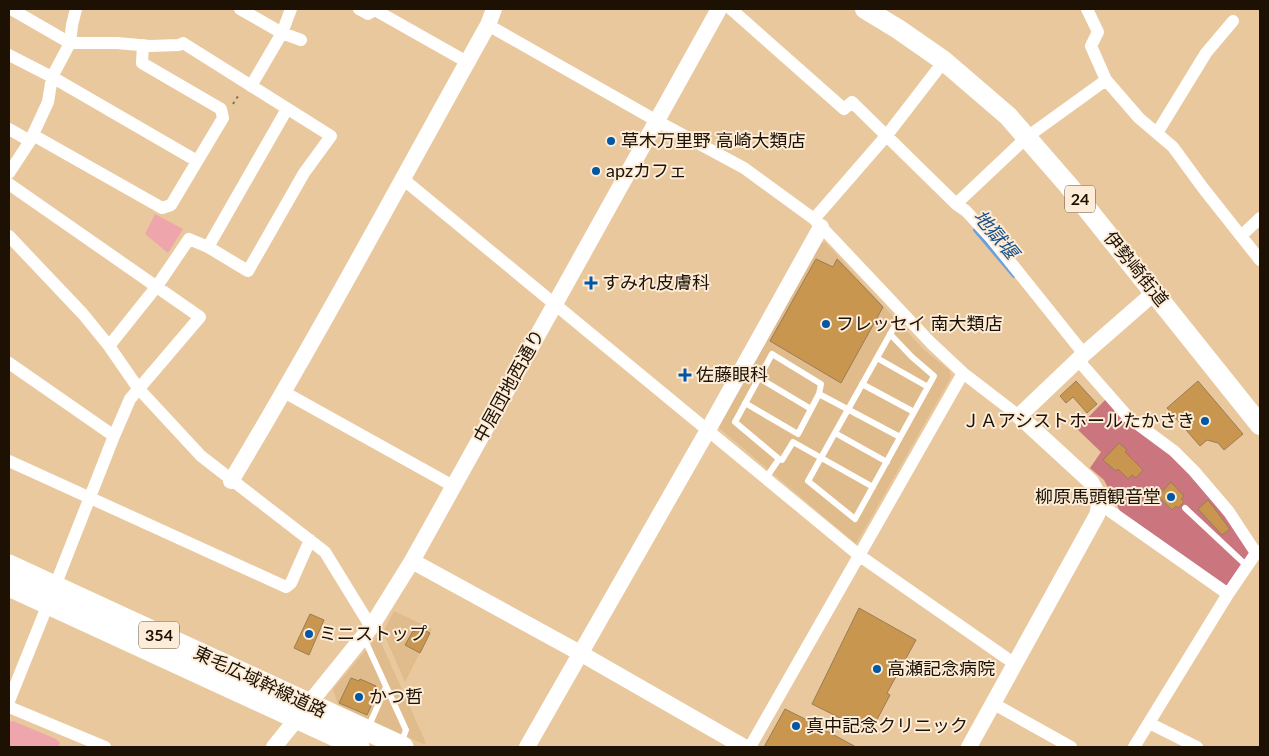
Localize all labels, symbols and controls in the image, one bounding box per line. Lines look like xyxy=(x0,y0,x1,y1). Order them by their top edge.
place label: 草木万里野 高崎大類店 xyxy=(621,129,806,151)
marker: 草木万里野 高崎大類店 xyxy=(605,135,617,147)
place label: apzカフェ xyxy=(606,159,687,181)
marker: apzカフェ xyxy=(590,165,602,177)
road number: 24 xyxy=(1065,185,1095,212)
water label: 地獄堰 xyxy=(969,204,1025,265)
street label: 伊勢崎街道 xyxy=(1100,226,1174,310)
place label: すみれ皮膚科 xyxy=(602,271,710,293)
marker: すみれ皮膚科 xyxy=(584,276,598,290)
place label: フレッセイ 南大類店 xyxy=(836,312,1003,334)
marker: フレッセイ 南大類店 xyxy=(820,318,832,330)
street label: 中居団地西通り xyxy=(468,325,548,446)
place label: 佐藤眼科 xyxy=(696,363,768,385)
marker: 佐藤眼科 xyxy=(678,368,692,382)
place label: ＪＡアシストホールたかさき xyxy=(962,409,1195,431)
marker: ＪＡアシストホールたかさき xyxy=(1199,415,1211,427)
place label: 柳原馬頭観音堂 xyxy=(1035,485,1161,507)
marker: 柳原馬頭観音堂 xyxy=(1165,491,1177,503)
road number: 354 xyxy=(139,622,179,648)
place label: ミニストップ xyxy=(319,622,427,644)
marker: ミニストップ xyxy=(303,628,315,640)
street label: 東毛広域幹線道路 xyxy=(191,641,330,721)
place label: 高瀬記念病院 xyxy=(887,657,995,679)
marker: 高瀬記念病院 xyxy=(871,663,883,675)
place label: かつ哲 xyxy=(369,685,423,707)
marker: かつ哲 xyxy=(353,691,365,703)
place label: 真中記念クリニック xyxy=(806,714,968,736)
marker: 真中記念クリニック xyxy=(790,720,802,732)

